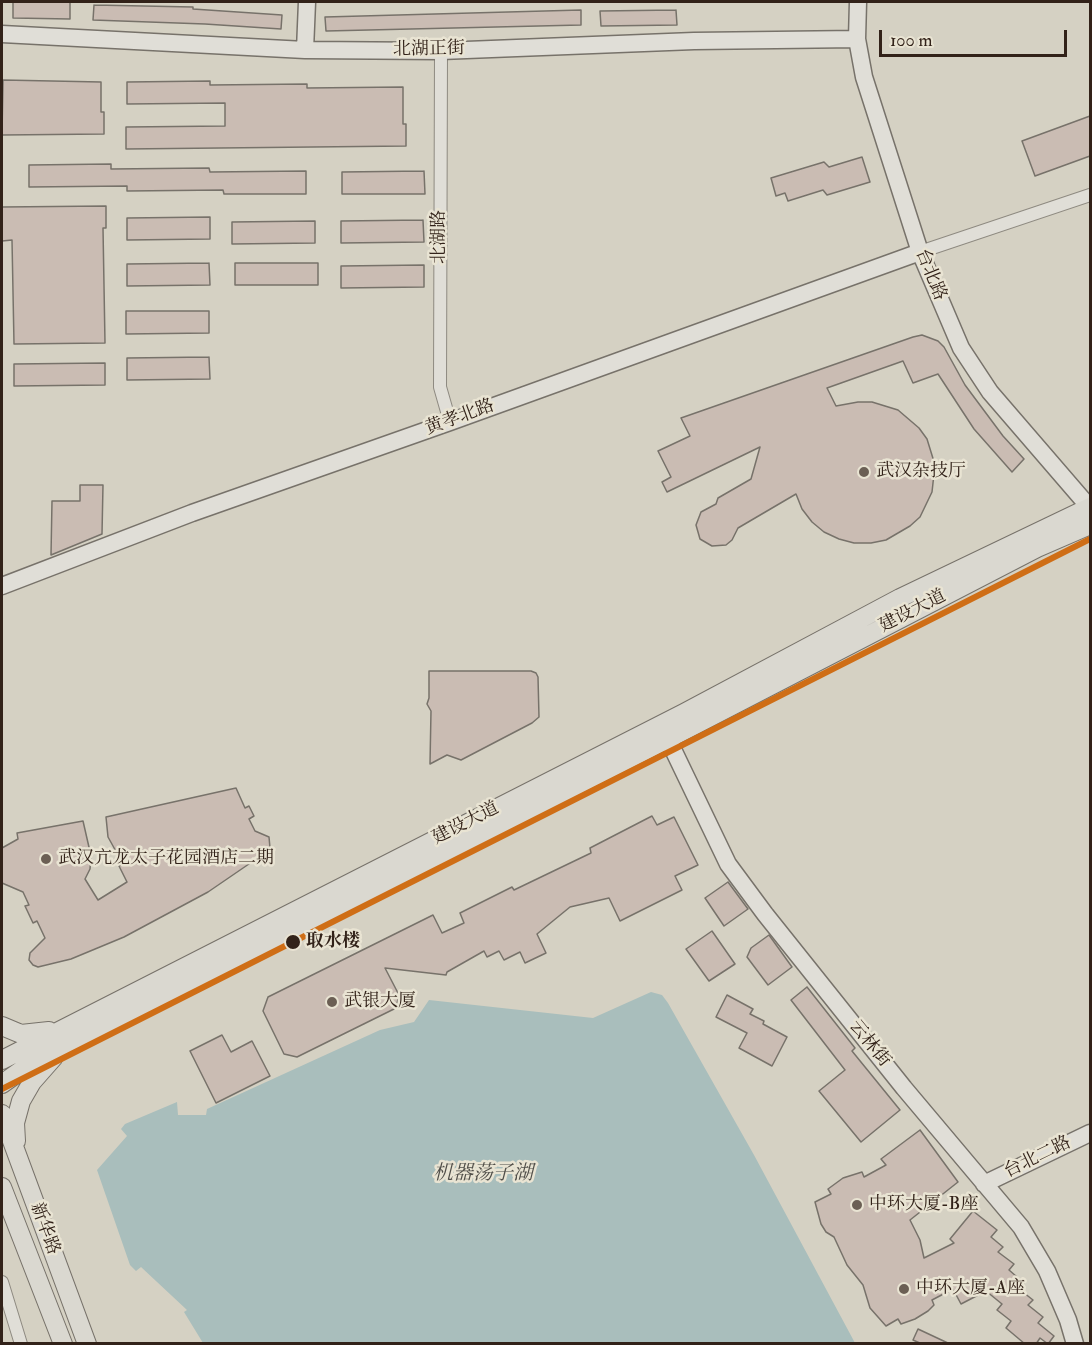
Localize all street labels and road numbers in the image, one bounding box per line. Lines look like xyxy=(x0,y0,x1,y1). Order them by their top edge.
street label: 北湖正街 xyxy=(393,39,465,61)
street label: 北湖路 xyxy=(429,210,451,264)
street label: 台北路 xyxy=(910,246,950,304)
street label: 黄孝北路 xyxy=(422,396,498,440)
street label: 建设大道 xyxy=(876,586,950,638)
street label: 建设大道 xyxy=(429,798,503,850)
street label: 云林街 xyxy=(844,1016,894,1072)
street label: 台北二路 xyxy=(1001,1133,1075,1183)
street label: 新华路 xyxy=(25,1200,63,1258)

